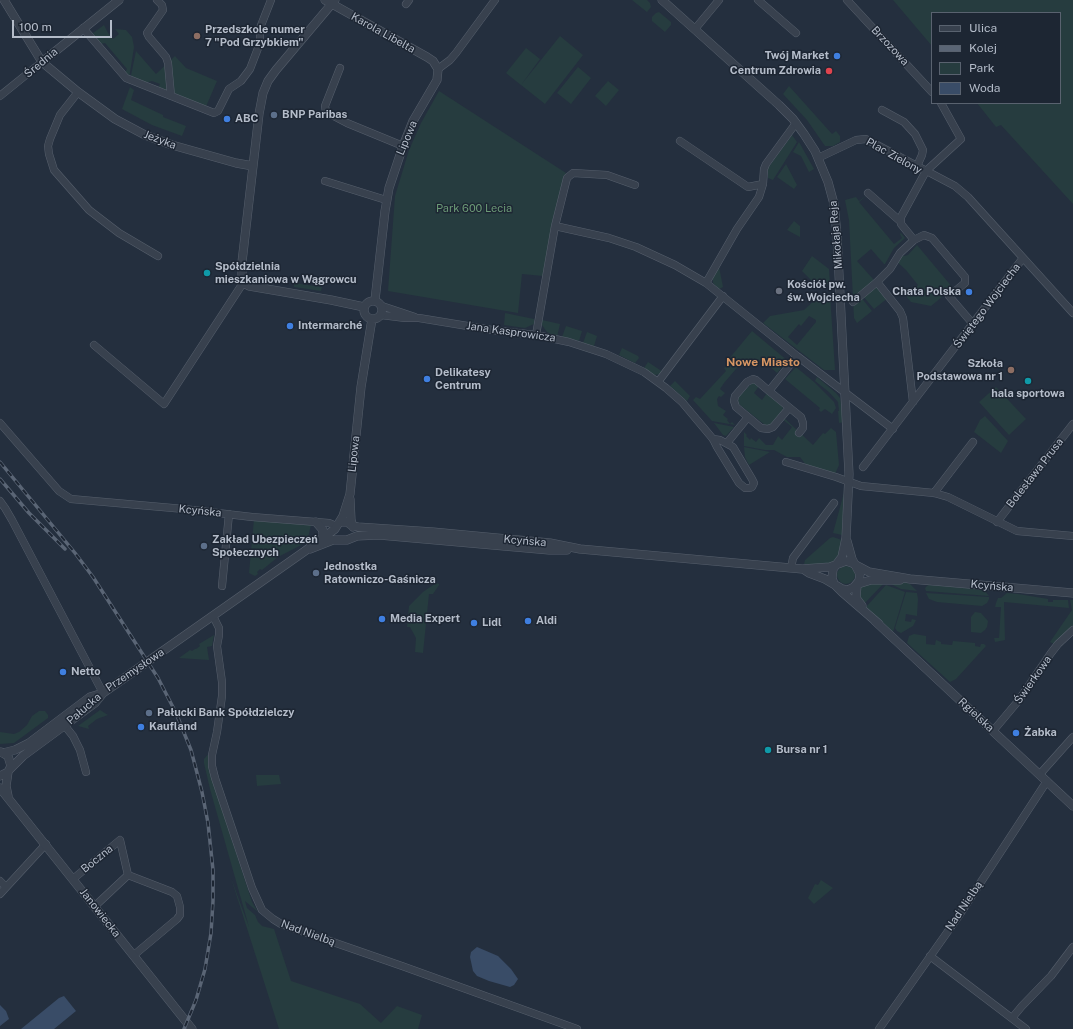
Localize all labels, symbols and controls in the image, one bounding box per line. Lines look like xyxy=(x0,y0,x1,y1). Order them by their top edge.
street label: Karola Libelta xyxy=(349,10,417,56)
scale bar xyxy=(14,12,114,38)
legend xyxy=(931,12,1061,104)
text: 100 m xyxy=(19,20,52,34)
text: Ulica xyxy=(969,21,997,35)
place label: Przedszkole numer 7 "Pod Grzybkiem" xyxy=(205,23,305,49)
street label: Brzozowa xyxy=(868,24,912,68)
marker: Przedszkole numer 7 "Pod Grzybkiem" xyxy=(192,31,202,41)
text: Kolej xyxy=(969,41,997,55)
street label: Średnia xyxy=(22,45,60,81)
place label: Twój Market xyxy=(765,49,829,63)
marker: Twój Market xyxy=(832,51,842,61)
text: Park xyxy=(969,61,995,75)
place label: Centrum Zdrowia xyxy=(730,64,821,78)
marker: Centrum Zdrowia xyxy=(824,66,834,76)
text: Woda xyxy=(969,81,1000,95)
place label: BNP Paribas xyxy=(282,108,347,122)
marker: BNP Paribas xyxy=(269,110,279,120)
place label: ABC xyxy=(235,112,258,126)
marker: ABC xyxy=(222,114,232,124)
street label: Lipowa xyxy=(394,119,420,157)
street label: Jeżyka xyxy=(142,128,178,152)
street label: Plac Zielony xyxy=(864,135,924,177)
street label: Mikołaja Reja xyxy=(826,200,846,270)
park label: Park 600 Lecia xyxy=(436,202,512,216)
place label: Spółdzielnia mieszkaniowa w Wągrowcu xyxy=(215,260,357,286)
street label: Świętego Wojciecha xyxy=(951,261,1023,351)
marker: Spółdzielnia mieszkaniowa w Wągrowcu xyxy=(202,268,212,278)
place label: Kościół pw. św. Wojciecha xyxy=(787,278,860,304)
place label: Chata Polska xyxy=(892,285,961,299)
marker: Kościół pw. św. Wojciecha xyxy=(774,286,784,296)
marker: Chata Polska xyxy=(964,287,974,297)
place label: Intermarché xyxy=(298,319,362,333)
street label: Jana Kasprowicza xyxy=(466,319,556,345)
marker: Intermarché xyxy=(285,321,295,331)
district label: Nowe Miasto xyxy=(726,355,800,369)
place label: Szkoła Podstawowa nr 1 xyxy=(917,357,1003,383)
marker: Szkoła Podstawowa nr 1 xyxy=(1006,365,1016,375)
place label: Delikatesy Centrum xyxy=(435,366,491,392)
marker: Delikatesy Centrum xyxy=(422,374,432,384)
marker: hala sportowa xyxy=(1023,376,1033,386)
place label: hala sportowa xyxy=(991,387,1065,401)
street label: Lipowa xyxy=(346,435,362,473)
street label: Bolesława Prusa xyxy=(1004,436,1066,510)
street label: Kcyńska xyxy=(178,502,222,520)
place label: Zakład Ubezpieczeń Społecznych xyxy=(212,533,318,559)
street label: Kcyńska xyxy=(503,533,547,549)
marker: Zakład Ubezpieczeń Społecznych xyxy=(199,541,209,551)
place label: Jednostka Ratowniczo-Gaśnicza xyxy=(324,560,436,586)
marker: Jednostka Ratowniczo-Gaśnicza xyxy=(311,568,321,578)
street label: Kcyńska xyxy=(970,578,1014,594)
place label: Media Expert xyxy=(390,612,460,626)
marker: Media Expert xyxy=(377,614,387,624)
place label: Aldi xyxy=(536,614,557,628)
place label: Lidl xyxy=(482,616,502,630)
marker: Aldi xyxy=(523,616,533,626)
marker: Lidl xyxy=(469,618,479,628)
street label: Przemysłowa xyxy=(103,646,167,694)
street label: Świerkowa xyxy=(1012,653,1054,707)
place label: Netto xyxy=(71,665,101,679)
marker: Netto xyxy=(58,667,68,677)
street label: Pałucka xyxy=(64,691,104,727)
street label: Rgielska xyxy=(955,695,997,735)
place label: Pałucki Bank Spółdzielczy xyxy=(157,706,294,720)
marker: Pałucki Bank Spółdzielczy xyxy=(144,708,154,718)
place label: Kaufland xyxy=(149,720,197,734)
marker: Kaufland xyxy=(136,722,146,732)
place label: Żabka xyxy=(1024,726,1057,740)
marker: Żabka xyxy=(1011,728,1021,738)
place label: Bursa nr 1 xyxy=(776,743,827,757)
marker: Bursa nr 1 xyxy=(763,745,773,755)
street label: Boczna xyxy=(78,842,116,876)
street label: Nad Nielbą xyxy=(943,879,985,933)
street label: Janowiecka xyxy=(77,886,123,940)
street label: Nad Nielbą xyxy=(279,917,337,949)

